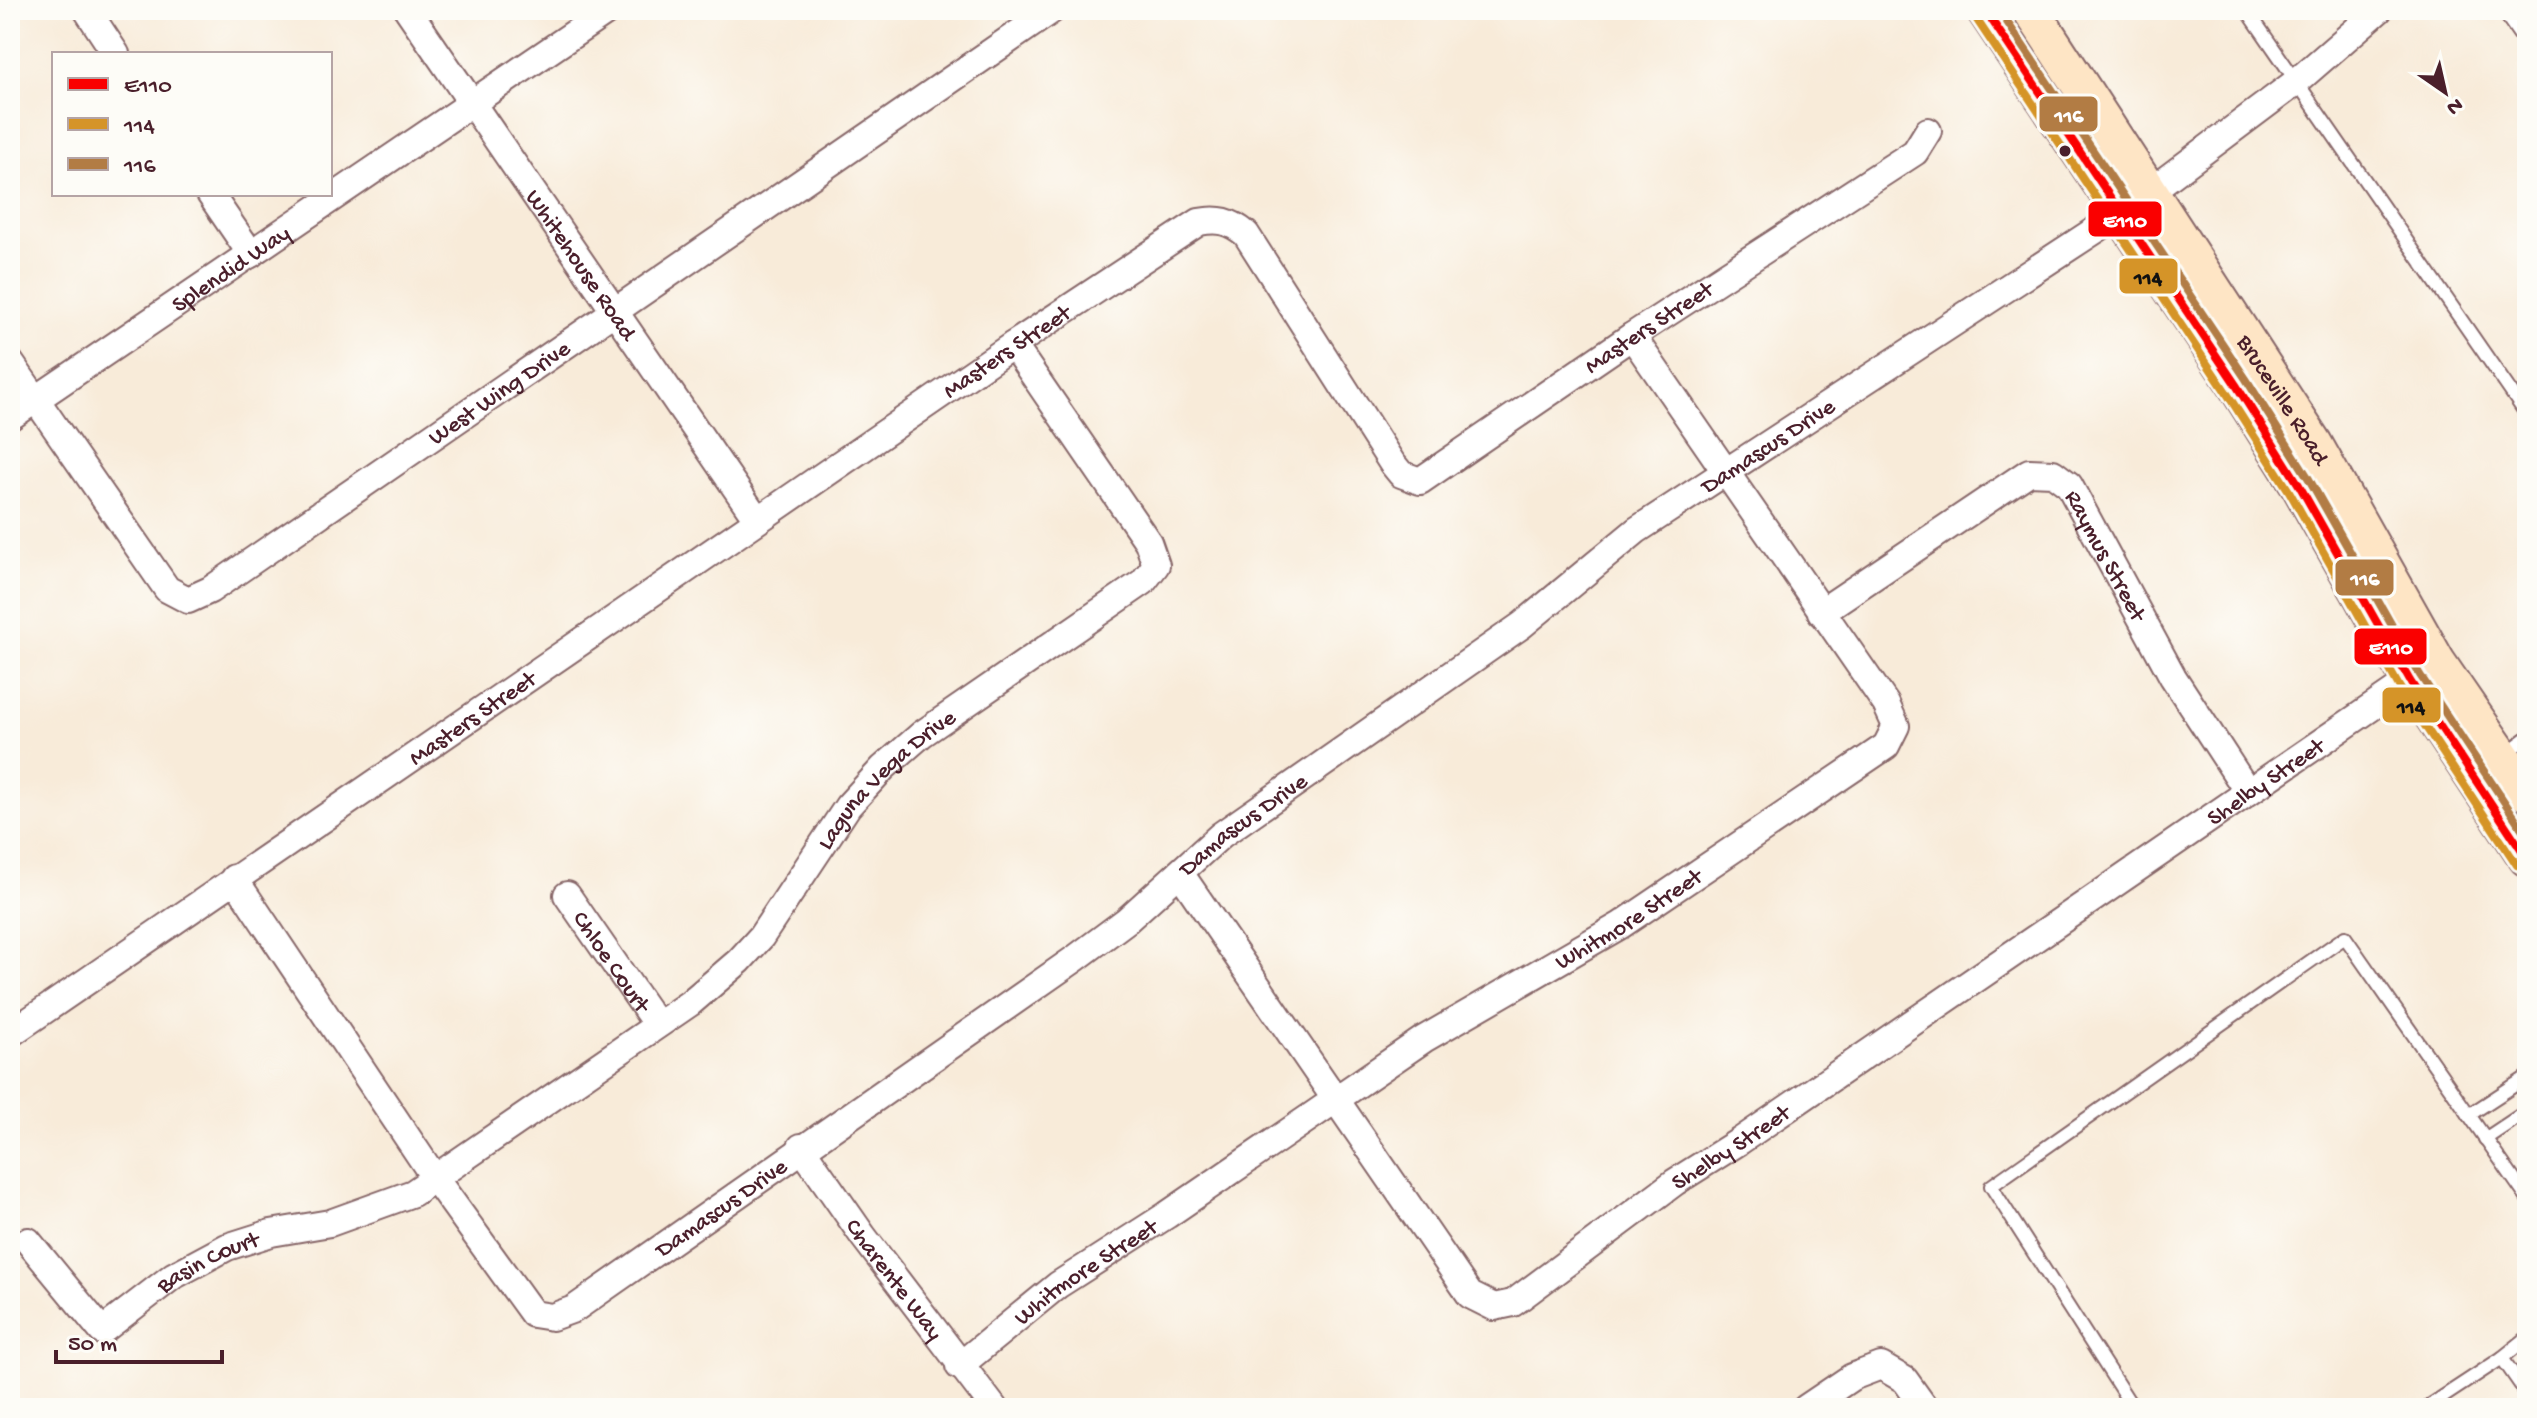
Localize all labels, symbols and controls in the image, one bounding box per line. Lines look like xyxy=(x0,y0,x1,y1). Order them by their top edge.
legend xyxy=(52,52,332,196)
north arrow xyxy=(2405,52,2485,132)
text: E110 xyxy=(124,73,172,102)
text: N xyxy=(2441,90,2467,120)
line badge: 116 xyxy=(2038,95,2099,133)
text: 116 xyxy=(2054,105,2084,131)
text: 114 xyxy=(123,113,155,142)
unlabelled marker xyxy=(2057,143,2073,159)
text: 116 xyxy=(123,153,156,182)
street label: Whitehouse Road xyxy=(517,185,642,349)
line badge: E110 xyxy=(2087,200,2163,238)
text: E110 xyxy=(2103,210,2147,236)
street label: Splendid Way xyxy=(167,220,297,321)
line badge: 114 xyxy=(2118,257,2179,295)
text: 114 xyxy=(2133,267,2163,293)
street label: Masters Street xyxy=(1580,275,1721,382)
street label: Masters Street xyxy=(938,299,1079,407)
street label: Bruceville Road xyxy=(2228,329,2335,473)
street label: West Wing Drive xyxy=(424,335,577,453)
street label: Damascus Drive xyxy=(1695,393,1842,503)
street label: Raymus Street xyxy=(2056,486,2152,629)
line badge: 116 xyxy=(2334,558,2395,597)
text: 116 xyxy=(2350,568,2380,594)
line badge: E110 xyxy=(2353,627,2428,666)
text: E110 xyxy=(2369,637,2413,663)
street label: Masters Street xyxy=(404,665,545,774)
line badge: 114 xyxy=(2381,686,2442,724)
text: 114 xyxy=(2396,696,2426,722)
street label: Laguna Vega Drive xyxy=(812,704,963,856)
street label: Shelby Street xyxy=(2203,732,2333,834)
street label: Damascus Drive xyxy=(1172,768,1315,886)
street label: Whitmore Street xyxy=(1551,862,1711,978)
street label: Chloe Court xyxy=(564,906,656,1021)
street label: Shelby Street xyxy=(1667,1099,1799,1199)
street label: Damascus Drive xyxy=(649,1153,794,1267)
street label: Whitmore Street xyxy=(1009,1213,1166,1333)
street label: Charente Way xyxy=(837,1214,948,1347)
street label: Basin Court xyxy=(151,1226,265,1302)
scale bar xyxy=(56,1314,222,1364)
text: 50 m xyxy=(68,1331,117,1360)

